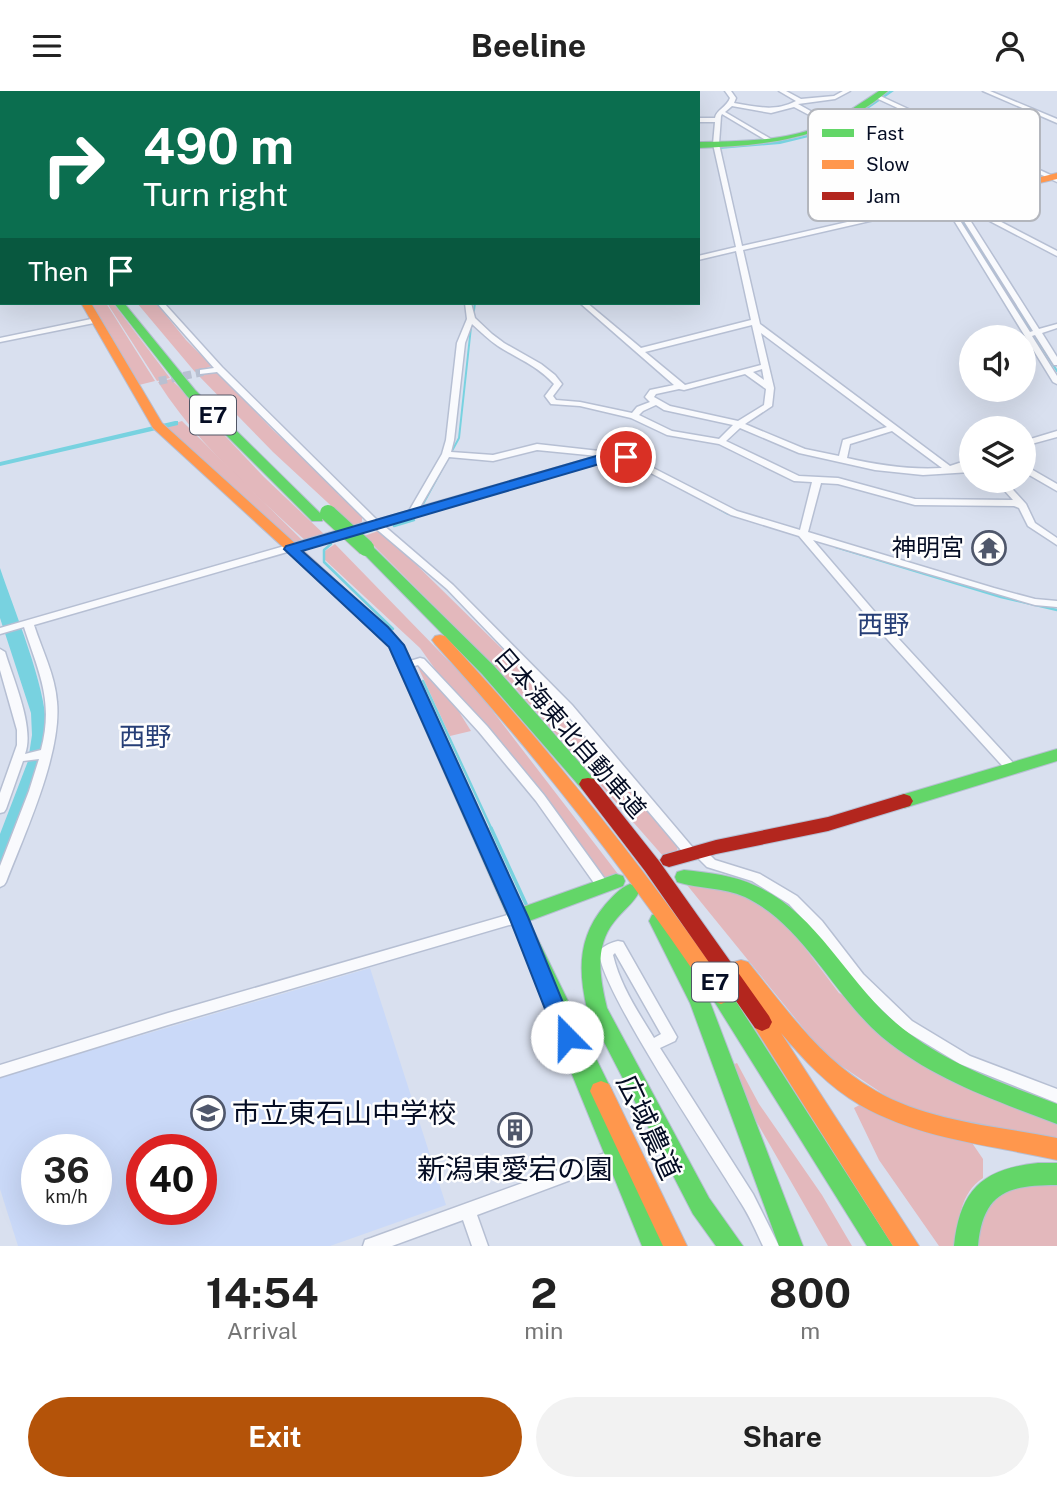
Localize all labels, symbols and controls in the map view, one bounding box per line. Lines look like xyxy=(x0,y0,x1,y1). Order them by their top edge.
icon: menu xyxy=(28,27,66,65)
text: Beeline xyxy=(471,27,586,64)
icon: person xyxy=(991,27,1029,65)
legend xyxy=(808,109,1040,221)
text: 490 m xyxy=(143,117,294,175)
icon: right xyxy=(28,119,119,210)
text: Fast xyxy=(866,122,904,144)
text: Slow xyxy=(866,153,910,175)
text: Turn right xyxy=(143,176,288,213)
text: Jam xyxy=(866,185,900,207)
icon: arrive xyxy=(102,252,140,290)
text: Then xyxy=(28,256,88,287)
map controls xyxy=(959,325,1036,493)
button: sound xyxy=(959,325,1036,402)
road number: E7 xyxy=(190,395,236,435)
button: layers xyxy=(959,416,1036,493)
pin xyxy=(596,427,656,487)
icon: arrive xyxy=(607,438,645,476)
temple icon: 神明宮 xyxy=(970,529,1008,567)
place label: 神明宮 xyxy=(892,533,964,561)
district label: 西野 xyxy=(857,609,909,640)
street label: 日本海東北自動車道 xyxy=(489,642,652,823)
district label: 西野 xyxy=(119,721,171,752)
road number: E7 xyxy=(692,963,738,1002)
position arrow xyxy=(530,1000,604,1074)
street label: 広域農道 xyxy=(611,1069,688,1185)
school or university icon: 市立東石山中学校 xyxy=(189,1094,227,1132)
place label: 市立東石山中学校 xyxy=(232,1096,456,1129)
building icon: 新潟東愛宕の園 xyxy=(496,1111,534,1149)
speed limit sign: 40 xyxy=(126,1134,217,1225)
text: 36 xyxy=(43,1150,90,1191)
place label: 新潟東愛宕の園 xyxy=(417,1152,613,1185)
text: km/h xyxy=(45,1186,88,1207)
text: 14:54 xyxy=(206,1268,319,1317)
text: 2 xyxy=(530,1268,557,1317)
text: 800 xyxy=(769,1268,851,1317)
text: Arrival xyxy=(227,1317,298,1344)
text: min xyxy=(524,1317,563,1344)
text: m xyxy=(800,1317,820,1344)
button: Exit xyxy=(28,1397,522,1477)
button: Share xyxy=(536,1397,1029,1477)

